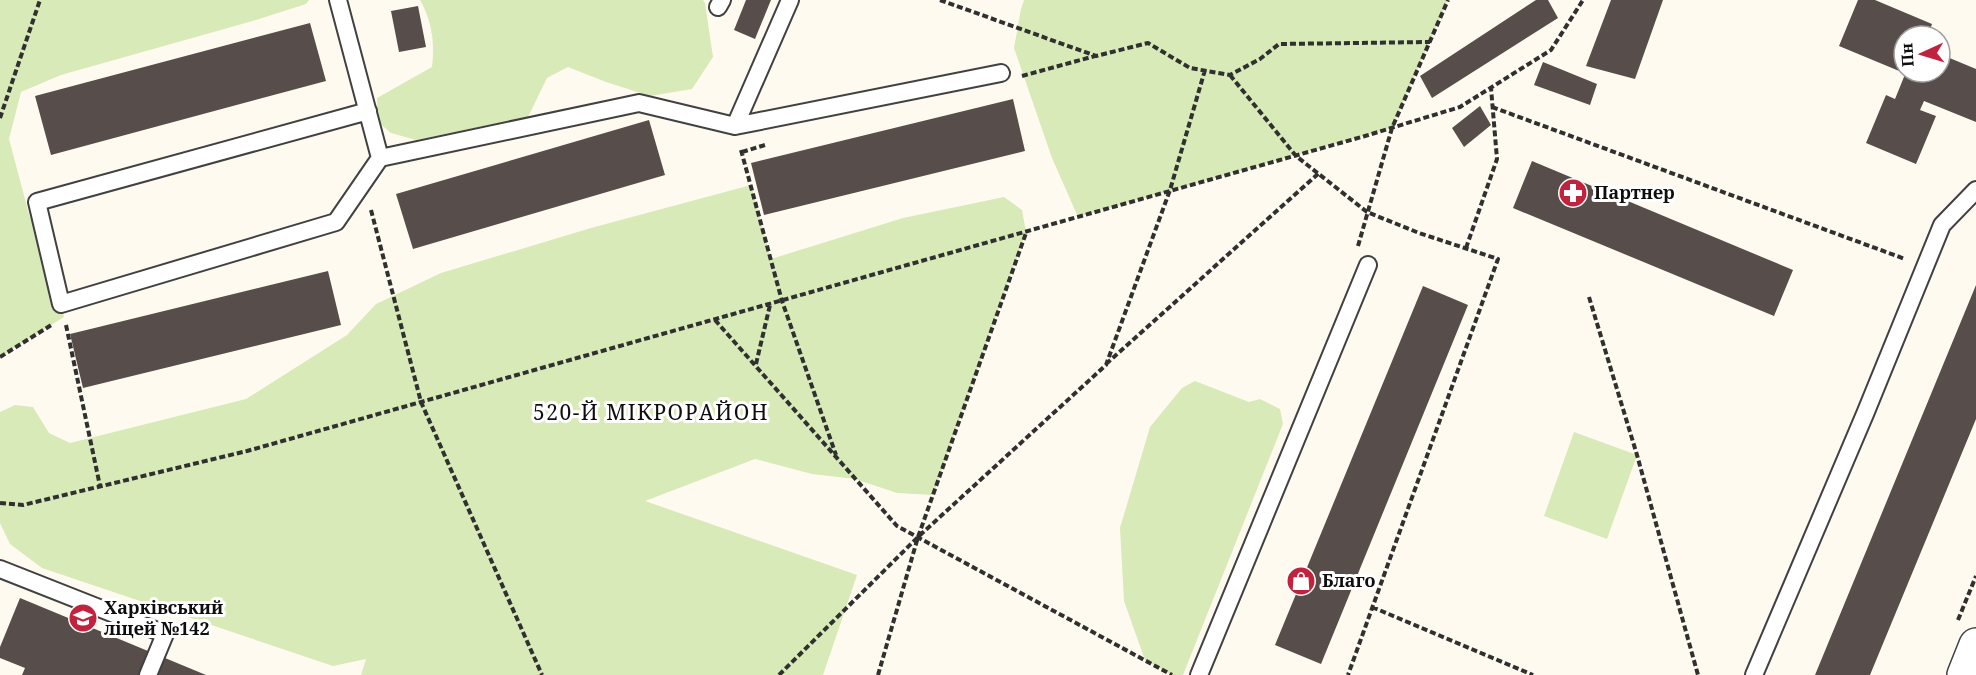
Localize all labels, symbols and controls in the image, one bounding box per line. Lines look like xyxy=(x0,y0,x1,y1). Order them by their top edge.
north arrow xyxy=(1892,24,1952,84)
text: Пн xyxy=(1895,42,1919,68)
pharmacy icon: Партнер xyxy=(1557,177,1589,209)
place label: Партнер xyxy=(1594,180,1675,204)
district label: 520-Й МІКРОРАЙОН xyxy=(533,398,769,426)
shop icon: Благо xyxy=(1285,565,1317,597)
place label: Благо xyxy=(1322,568,1375,592)
place label: Харківський ліцей №142 xyxy=(104,595,223,640)
school or university icon: Харківський ліцей №142 xyxy=(67,602,99,634)

